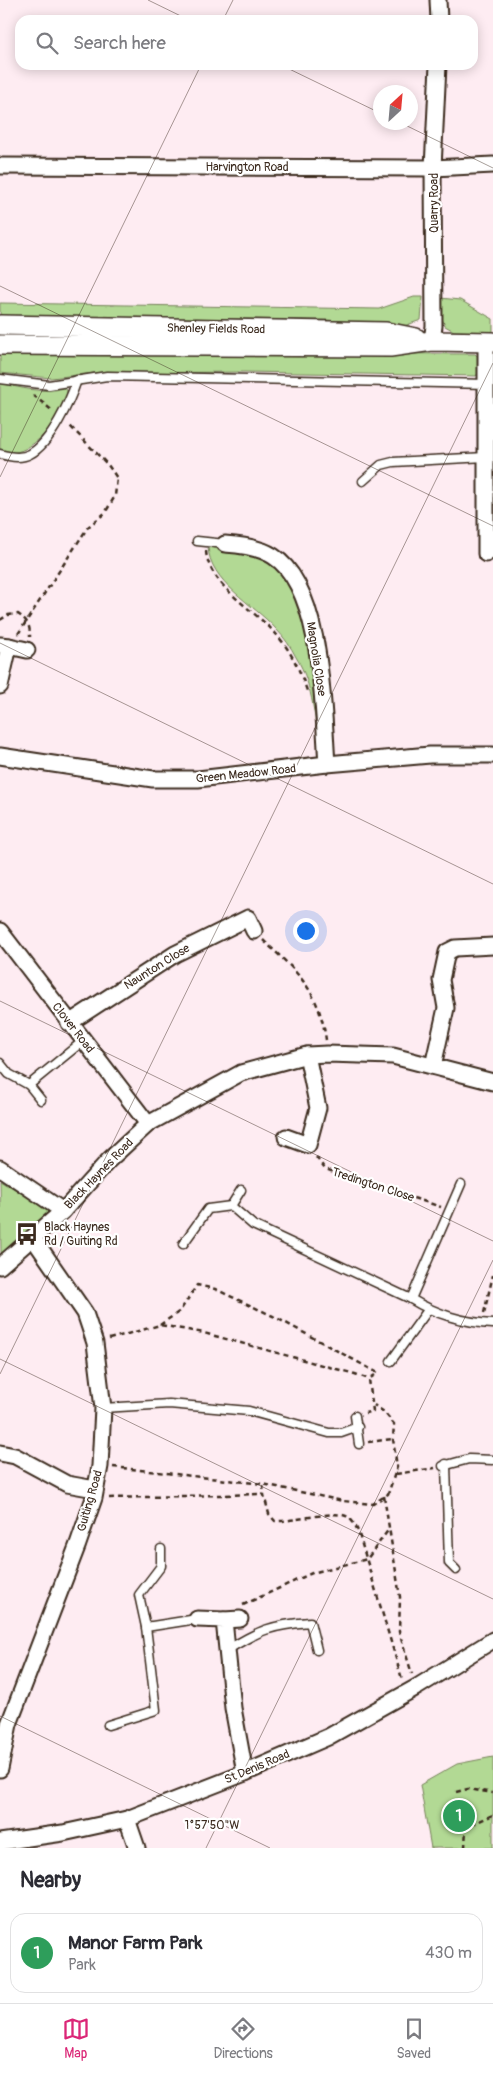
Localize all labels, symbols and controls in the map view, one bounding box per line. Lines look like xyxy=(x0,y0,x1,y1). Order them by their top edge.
search box xyxy=(15,15,478,70)
icon: search xyxy=(33,29,61,57)
text: Search here xyxy=(73,31,166,55)
north arrow xyxy=(373,85,418,130)
street label: Harvington Road xyxy=(205,160,289,175)
street label: Quarry Road xyxy=(427,173,442,233)
street label: Shenley Fields Road xyxy=(167,321,265,337)
street label: Magnolia Close xyxy=(303,621,329,697)
street label: Green Meadow Road xyxy=(195,761,297,787)
your location xyxy=(293,918,319,944)
street label: Naunton Close xyxy=(121,941,193,993)
street label: Clover Road xyxy=(49,1000,97,1056)
street label: Black Haynes Road xyxy=(61,1135,137,1213)
street label: Tredington Close xyxy=(330,1165,416,1205)
place label: Black Haynes Rd / Guiting Rd xyxy=(44,1220,118,1249)
bus stop icon: Black Haynes Rd / Guiting Rd xyxy=(14,1221,40,1247)
street label: Guiting Road xyxy=(74,1468,106,1533)
street label: St Denis Road xyxy=(222,1746,292,1787)
pin: 1 xyxy=(443,1797,475,1835)
text: 1°57'50"W xyxy=(185,1818,240,1833)
text: Nearby xyxy=(20,1867,81,1894)
text: Manor Farm Park xyxy=(68,1931,202,1955)
text: 1 xyxy=(34,1943,40,1963)
text: 430 m xyxy=(425,1943,472,1963)
text: Park xyxy=(68,1955,96,1975)
tab: Map xyxy=(62,2015,90,2062)
tab: Directions xyxy=(213,2015,273,2062)
tab: Saved xyxy=(396,2015,431,2062)

